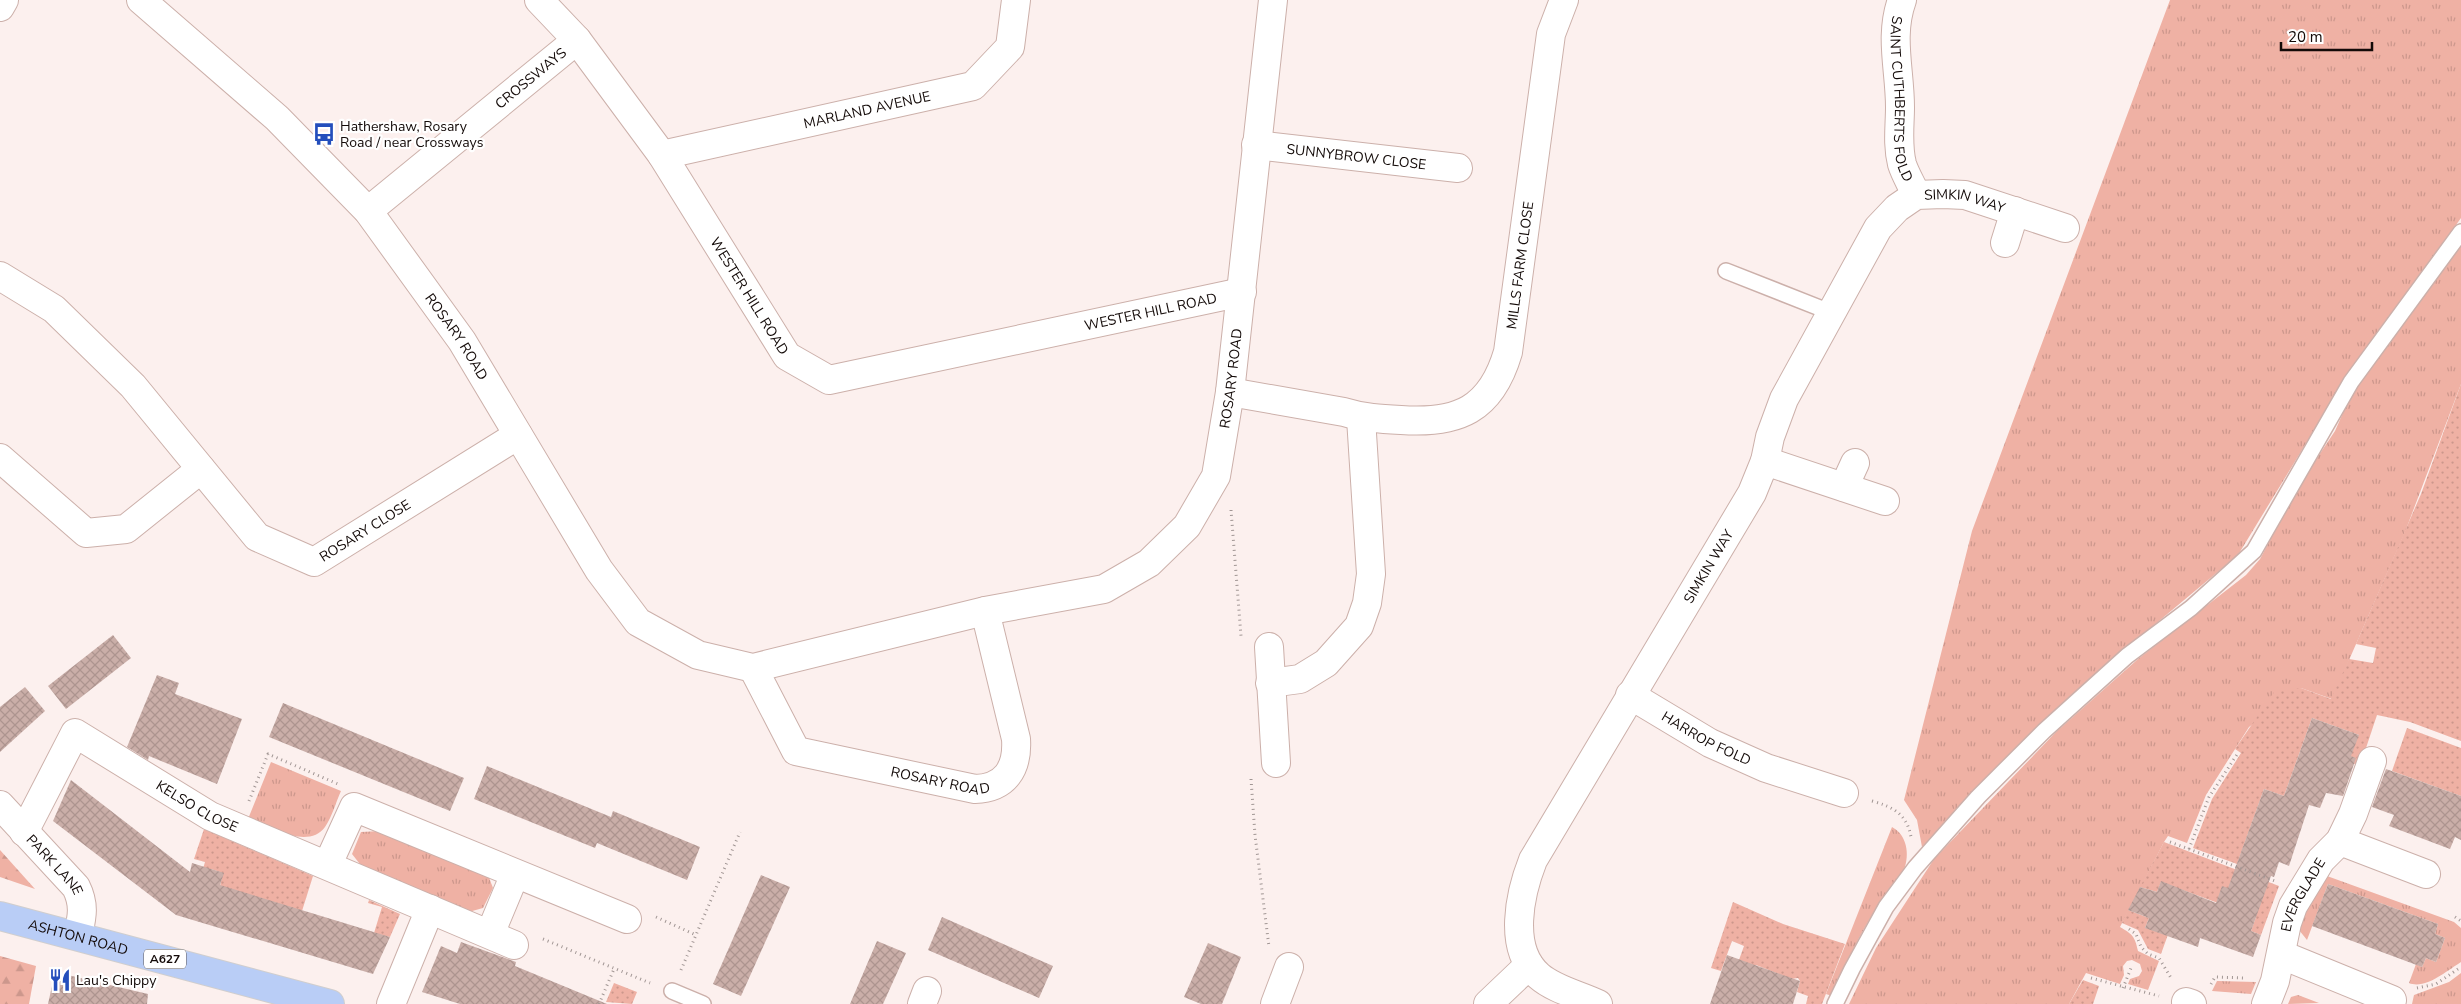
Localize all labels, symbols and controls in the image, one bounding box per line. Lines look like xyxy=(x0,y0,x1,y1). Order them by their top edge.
street label: SAINT CUTHBERTS FOLD xyxy=(1886,15,1917,185)
scale bar xyxy=(2281,20,2372,52)
text: 20 m xyxy=(2288,27,2323,47)
street label: CROSSWAYS xyxy=(491,43,571,113)
street label: MARLAND AVENUE xyxy=(802,87,932,133)
place label: Hathershaw, Rosary Road / near Crossways xyxy=(340,117,484,152)
bus stop icon: Hathershaw, Rosary Road / near Crossways xyxy=(311,121,337,147)
street label: SUNNYBROW CLOSE xyxy=(1285,140,1427,174)
street label: SIMKIN WAY xyxy=(1924,185,2008,218)
street label: MILLS FARM CLOSE xyxy=(1502,200,1538,330)
street label: WESTER HILL ROAD xyxy=(705,234,793,358)
street label: WESTER HILL ROAD xyxy=(1083,289,1219,335)
street label: ROSARY ROAD xyxy=(421,290,492,384)
street label: ROSARY ROAD xyxy=(1215,327,1247,430)
street label: ROSARY CLOSE xyxy=(316,495,414,566)
street label: SIMKIN WAY xyxy=(1679,526,1738,607)
street label: HARROP FOLD xyxy=(1658,707,1754,770)
street label: ROSARY ROAD xyxy=(889,762,992,800)
street label: KELSO CLOSE xyxy=(152,776,241,837)
street label: PARK LANE xyxy=(22,830,87,898)
street label: EVERGLADE xyxy=(2276,855,2330,934)
street label: ASHTON ROAD xyxy=(26,915,130,960)
road number: A627 xyxy=(144,950,186,969)
restaurant icon: Lau's Chippy xyxy=(47,967,73,993)
place label: Lau's Chippy xyxy=(76,971,157,990)

